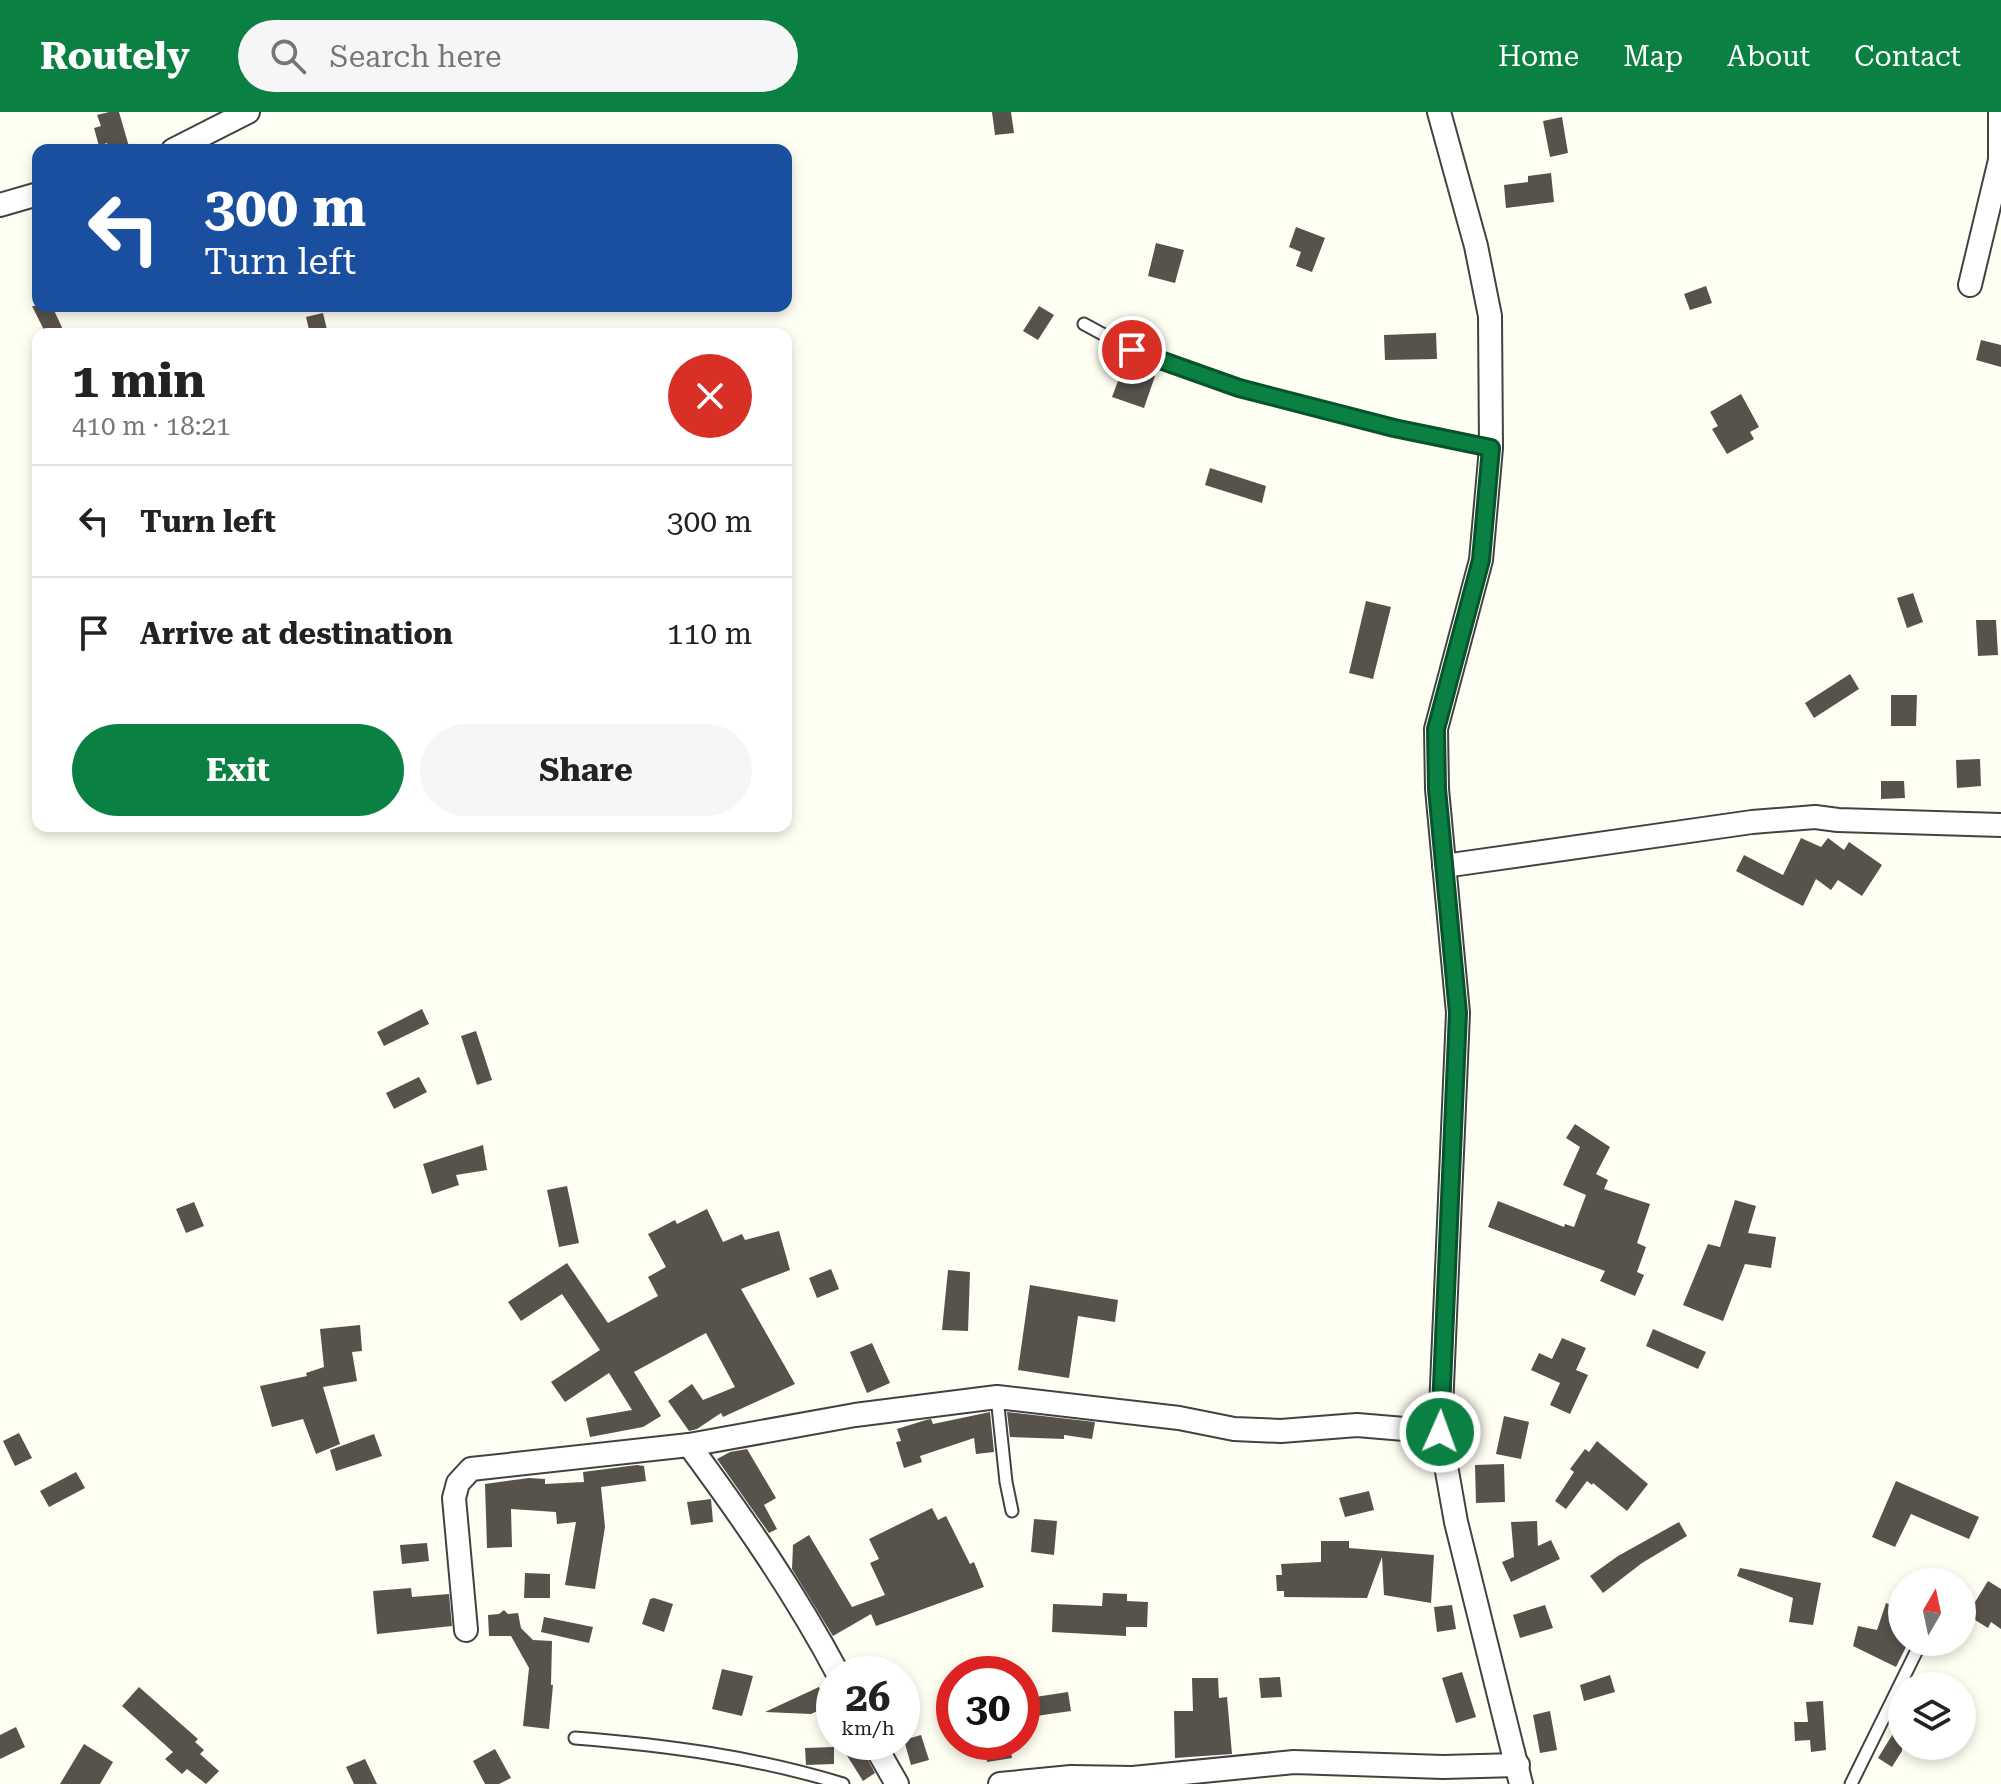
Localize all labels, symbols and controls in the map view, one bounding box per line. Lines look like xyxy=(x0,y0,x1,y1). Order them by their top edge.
search box xyxy=(238,20,798,92)
text: Routely xyxy=(40,34,190,78)
icon: search xyxy=(266,34,310,78)
text: Search here xyxy=(330,39,501,74)
text: Home xyxy=(1498,40,1579,73)
text: Map xyxy=(1623,40,1683,73)
text: About xyxy=(1727,40,1810,73)
text: Contact xyxy=(1854,40,1961,73)
text: 300 m xyxy=(204,174,366,240)
icon: left xyxy=(72,176,176,280)
text: Turn left xyxy=(204,241,356,283)
pin xyxy=(1098,316,1166,384)
icon: arrive xyxy=(1110,328,1154,372)
text: 1 min xyxy=(72,353,205,409)
button: close xyxy=(668,354,752,438)
text: 410 m · 18:21 xyxy=(72,411,231,441)
icon: left xyxy=(72,499,116,543)
text: Turn left xyxy=(140,504,276,539)
text: 300 m xyxy=(667,504,752,539)
icon: arrive xyxy=(72,611,116,655)
text: Arrive at destination xyxy=(140,616,453,651)
text: 110 m xyxy=(667,616,752,651)
button: Exit xyxy=(72,724,404,816)
button: Share xyxy=(420,724,752,816)
position arrow xyxy=(1398,1390,1482,1474)
north arrow xyxy=(1888,1568,1976,1656)
map controls xyxy=(1888,1568,1976,1760)
speed limit sign: 30 xyxy=(936,1656,1040,1760)
button: layers xyxy=(1888,1672,1976,1760)
text: 26 xyxy=(846,1674,890,1721)
text: km/h xyxy=(841,1716,895,1740)

